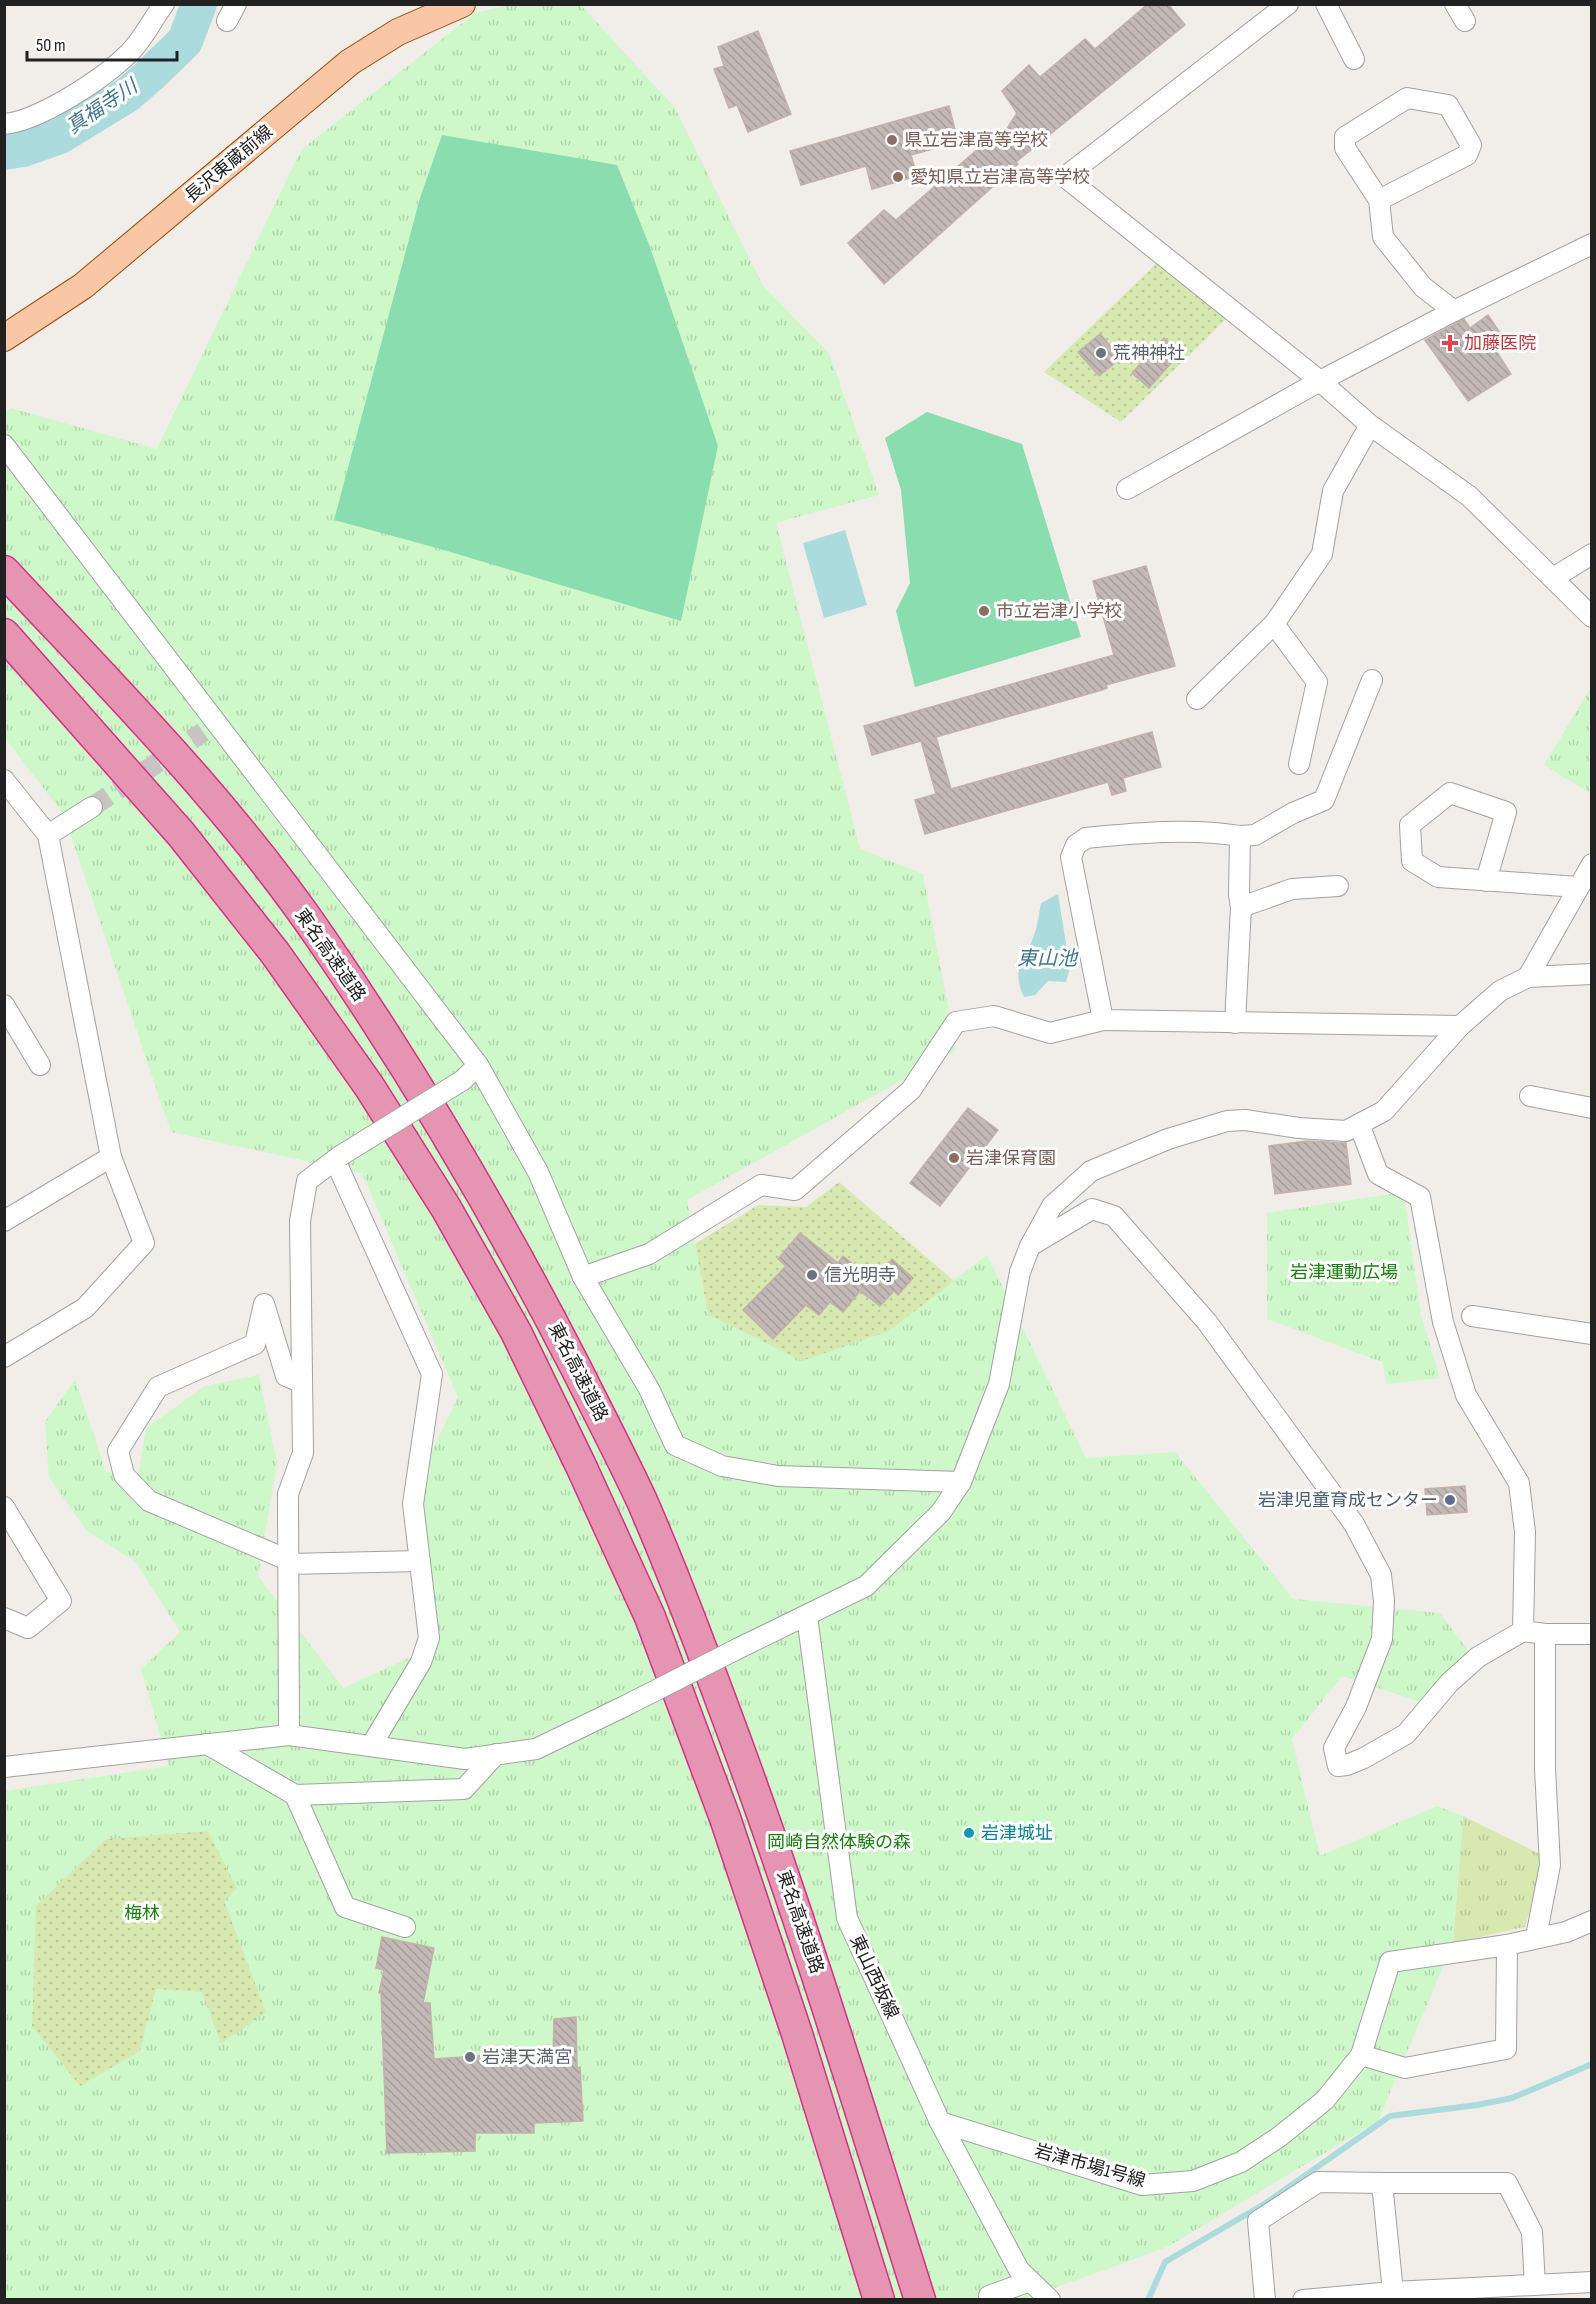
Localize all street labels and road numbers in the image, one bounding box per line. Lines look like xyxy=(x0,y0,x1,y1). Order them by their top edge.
street label: 長沢東蔵前線 xyxy=(181,121,277,207)
street label: 東名高速道路 xyxy=(290,905,370,1005)
street label: 東名高速道路 xyxy=(544,1319,612,1425)
street label: 東名高速道路 xyxy=(772,1868,828,1976)
street label: 東山西坂線 xyxy=(845,1932,903,2022)
street label: 岩津市場1号線 xyxy=(1032,2140,1148,2192)

